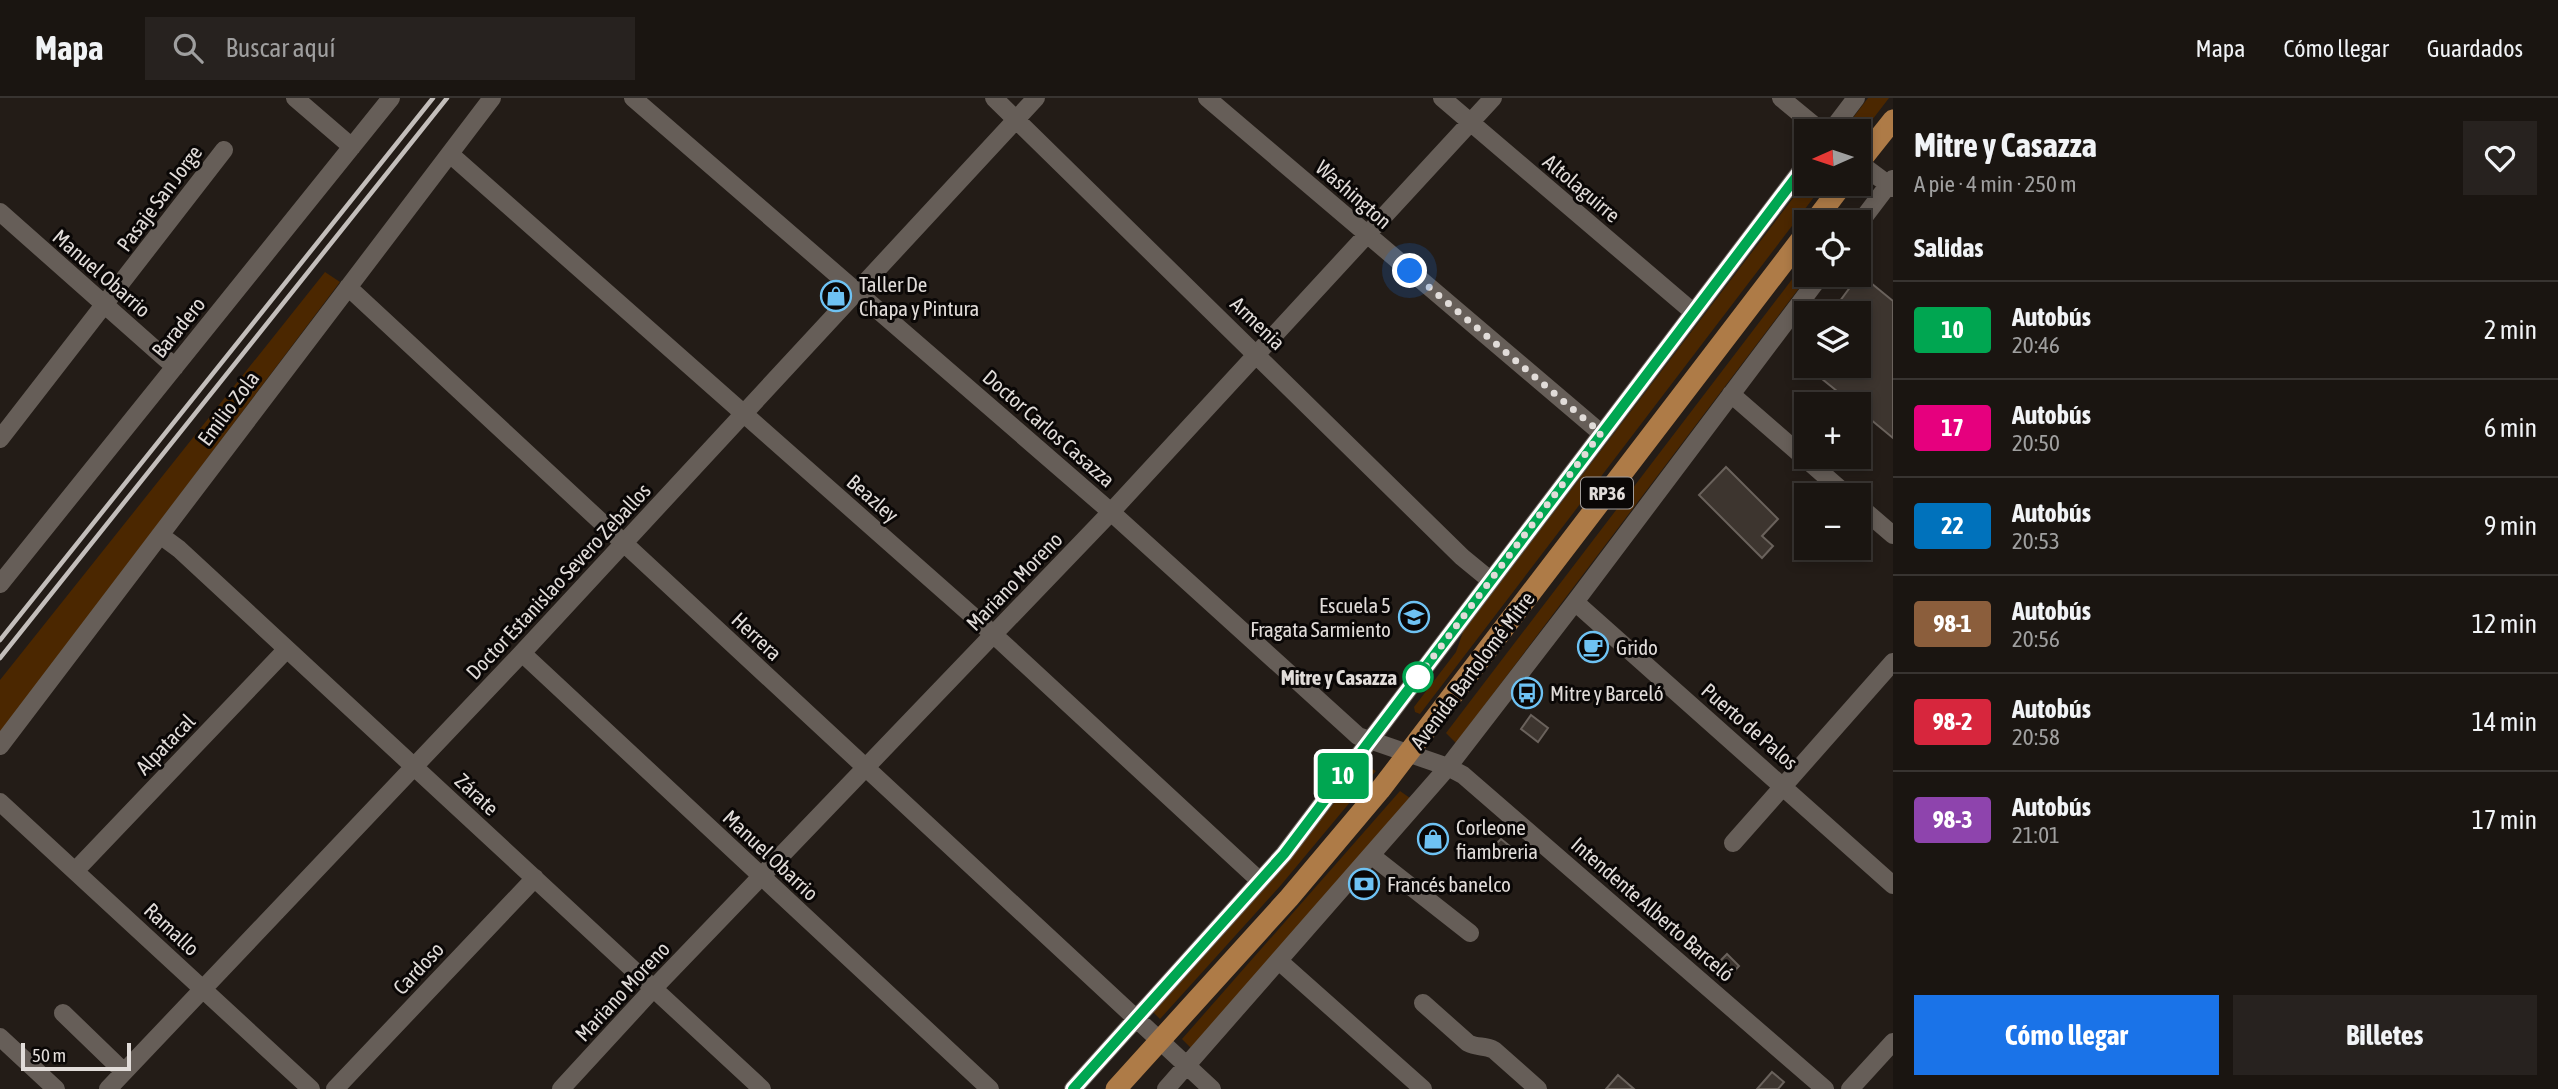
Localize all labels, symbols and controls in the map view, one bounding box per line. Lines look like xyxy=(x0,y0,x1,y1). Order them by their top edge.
search box xyxy=(145,17,635,80)
text: Mapa xyxy=(35,29,103,67)
icon: search xyxy=(169,29,207,67)
text: Buscar aquí xyxy=(225,33,335,63)
text: Mapa xyxy=(2196,35,2245,62)
text: Cómo llegar xyxy=(2283,35,2389,62)
text: Guardados xyxy=(2427,35,2523,62)
north arrow xyxy=(1794,119,1871,196)
map controls xyxy=(1794,119,1871,560)
button: heart xyxy=(2463,121,2537,195)
text: Mitre y Casazza xyxy=(1914,126,2097,164)
street label: Pasaje San Jorge xyxy=(112,140,206,256)
street label: Altolaguirre xyxy=(1539,149,1625,227)
street label: Washington xyxy=(1311,155,1397,233)
text: A pie · 4 min · 250 m xyxy=(1914,171,2077,197)
button: locate xyxy=(1794,210,1871,287)
street label: Manuel Obarrio xyxy=(48,224,156,322)
text: Salidas xyxy=(1914,233,1983,263)
your location xyxy=(1392,253,1427,288)
place label: Taller De Chapa y Pintura xyxy=(859,272,979,320)
shop icon: Taller De Chapa y Pintura xyxy=(819,279,853,313)
street label: Armenia xyxy=(1226,291,1290,355)
street label: Baradero xyxy=(146,292,210,362)
button: layers xyxy=(1794,301,1871,378)
text: Autobús xyxy=(2012,302,2091,332)
text: 2 min xyxy=(2484,315,2537,345)
text: 10 xyxy=(1941,316,1964,343)
text: 20:46 xyxy=(2012,332,2060,358)
street label: Doctor Carlos Casazza xyxy=(978,364,1120,492)
street label: Emilio Zola xyxy=(192,366,264,450)
button: + xyxy=(1794,392,1871,469)
text: Autobús xyxy=(2012,400,2091,430)
text: 6 min xyxy=(2484,413,2537,443)
text: 17 xyxy=(1941,414,1964,441)
text: 20:50 xyxy=(2012,430,2060,456)
street label: Beazley xyxy=(842,469,904,527)
street label: Doctor Estanislao Severo Zeballos xyxy=(461,478,655,684)
road number: RP36 xyxy=(1581,478,1633,508)
button: − xyxy=(1794,483,1871,560)
text: Autobús xyxy=(2012,498,2091,528)
text: 9 min xyxy=(2484,511,2537,541)
text: 22 xyxy=(1941,512,1964,539)
street label: Mariano Moreno xyxy=(961,527,1067,635)
text: 20:53 xyxy=(2012,528,2060,554)
street label: Avenida Bartolomé Mitre xyxy=(1405,587,1539,753)
place label: Escuela 5 Fragata Sarmiento xyxy=(1250,593,1391,641)
text: Autobús xyxy=(2012,596,2091,626)
school or university icon: Escuela 5 Fragata Sarmiento xyxy=(1397,600,1431,634)
street label: Herrera xyxy=(727,607,787,665)
text: 12 min xyxy=(2472,609,2537,639)
text: 98-1 xyxy=(1933,610,1972,637)
text: 20:56 xyxy=(2012,626,2060,652)
cafe icon: Grido xyxy=(1576,630,1610,664)
place label: Grido xyxy=(1616,635,1658,659)
marker: Mitre y Casazza xyxy=(1403,662,1433,692)
place label: Mitre y Casazza xyxy=(1281,665,1397,689)
bus stop icon: Mitre y Barceló xyxy=(1510,676,1544,710)
street label: Puerto de Palos xyxy=(1697,678,1803,774)
place label: Mitre y Barceló xyxy=(1550,681,1664,705)
text: Autobús xyxy=(2012,694,2091,724)
text: 14 min xyxy=(2472,707,2537,737)
text: 98-2 xyxy=(1933,708,1972,735)
street label: Alpatacal xyxy=(130,709,200,779)
text: 20:58 xyxy=(2012,724,2060,750)
line badge: 10 xyxy=(1312,753,1374,799)
text: 10 xyxy=(1332,762,1354,789)
street label: Zárate xyxy=(450,768,504,820)
text: Autobús xyxy=(2012,792,2091,822)
street label: Manuel Obarrio xyxy=(718,805,824,905)
text: 17 min xyxy=(2472,805,2537,835)
text: 98-3 xyxy=(1933,806,1972,833)
place label: Corleone fiambreria xyxy=(1456,815,1538,863)
shop icon: Corleone fiambreria xyxy=(1416,822,1450,856)
text: 21:01 xyxy=(2012,822,2060,848)
street label: Intendente Alberto Barceló xyxy=(1567,832,1739,986)
bank icon: Francés banelco xyxy=(1347,867,1381,901)
place label: Francés banelco xyxy=(1387,872,1511,896)
street label: Ramallo xyxy=(140,898,204,960)
street label: Mariano Moreno xyxy=(570,936,674,1046)
street label: Cardoso xyxy=(388,937,448,999)
button: Cómo llegar xyxy=(1914,995,2219,1075)
button: Billetes xyxy=(2233,995,2537,1075)
scale bar xyxy=(21,1040,131,1072)
text: 50 m xyxy=(32,1044,66,1066)

